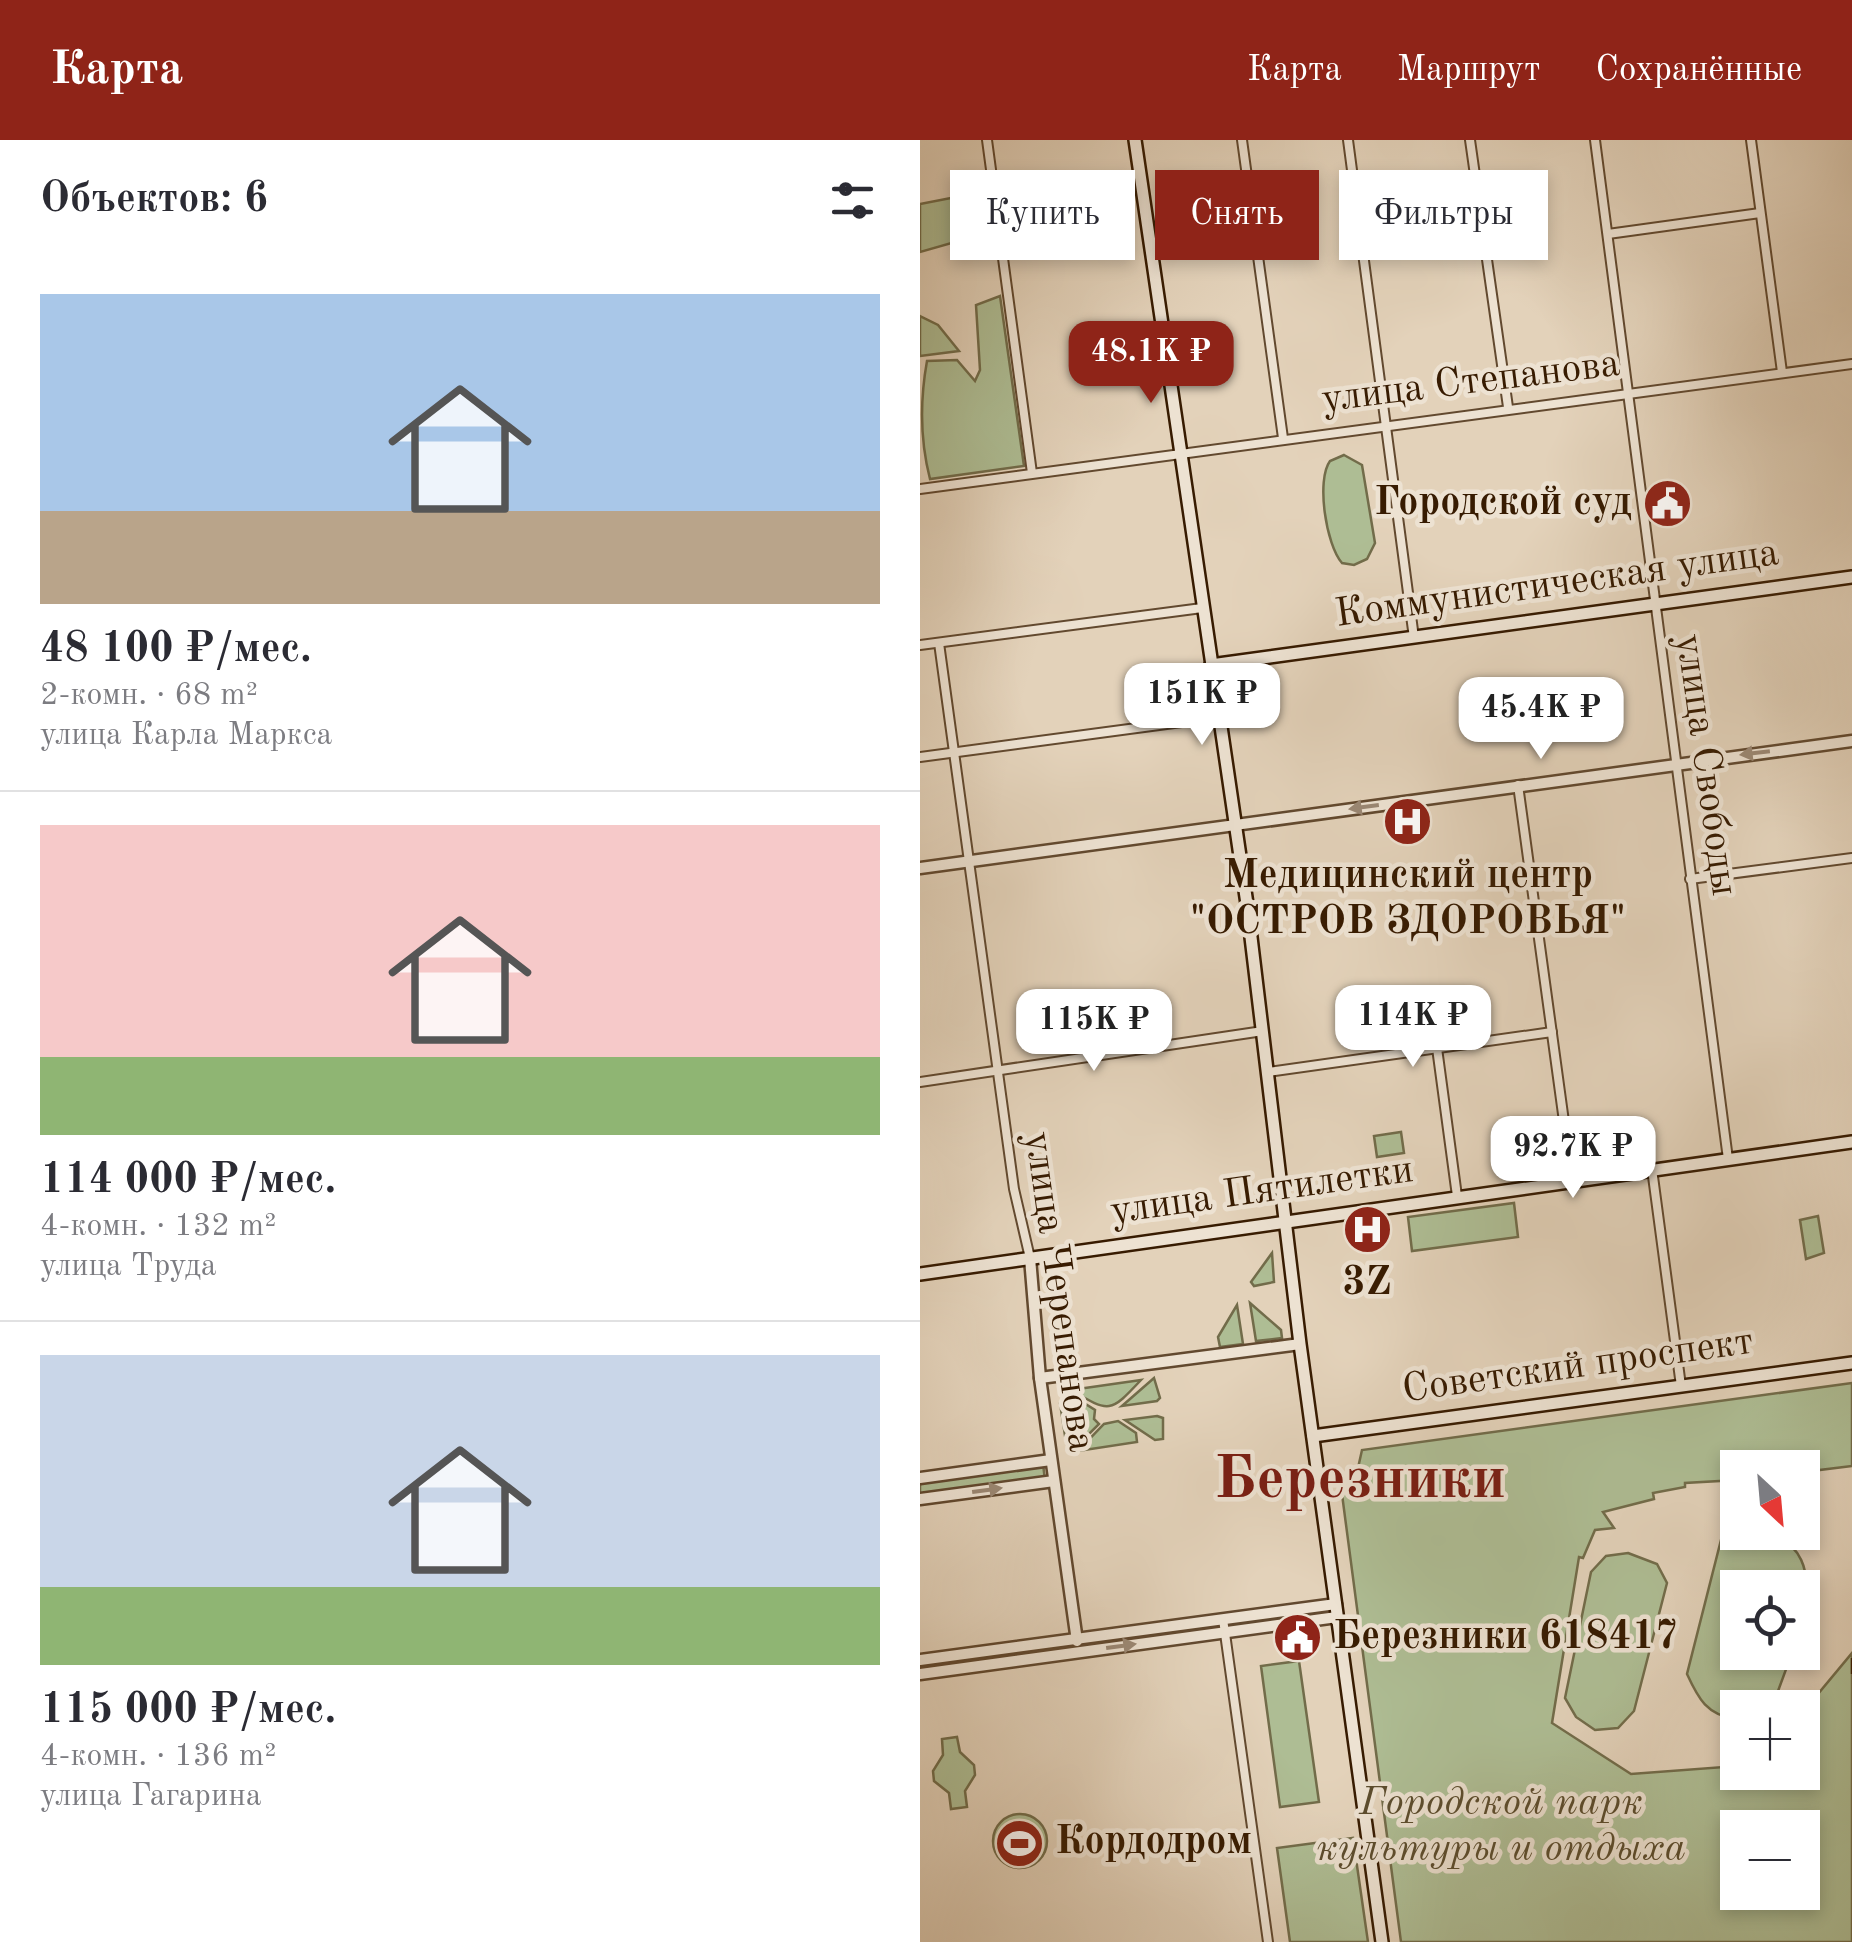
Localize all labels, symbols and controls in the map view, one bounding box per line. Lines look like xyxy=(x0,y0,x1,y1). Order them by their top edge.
text: Карта xyxy=(50,46,183,94)
text: Карта xyxy=(1247,53,1342,88)
text: Маршрут xyxy=(1397,53,1541,88)
text: Сохранённые xyxy=(1596,53,1802,88)
chip: Купить xyxy=(950,170,1135,260)
chip: Снять xyxy=(1155,170,1319,260)
chip: Фильтры xyxy=(1339,170,1548,260)
icon: filters xyxy=(825,173,880,228)
text: Объектов: 6 xyxy=(40,179,268,221)
pin: 48.1K ₽ xyxy=(1059,321,1243,406)
text: 48.1K ₽ xyxy=(1091,337,1211,369)
street label: улица Степанова xyxy=(1320,345,1623,421)
icon: home xyxy=(370,359,550,539)
public building icon: Городской суд xyxy=(1641,478,1693,530)
place label: Городской суд xyxy=(1374,484,1632,524)
street label: Коммунистическая улица xyxy=(1333,534,1782,636)
text: 48 100 ₽/мес. xyxy=(40,629,312,671)
street label: улица Свободы xyxy=(1667,632,1743,898)
pin: 151K ₽ xyxy=(1121,663,1283,748)
pin: 45.4K ₽ xyxy=(1449,677,1633,762)
text: 151K ₽ xyxy=(1146,679,1258,711)
text: 2-комн. · 68 m² xyxy=(40,680,258,712)
text: 45.4K ₽ xyxy=(1481,693,1601,725)
text: улица Карла Маркса xyxy=(40,720,332,752)
one-way arrow xyxy=(1739,746,1771,762)
hospital icon: Медицинский центр "ОСТРОВ ЗДОРОВЬЯ" xyxy=(1382,796,1434,848)
one-way arrow xyxy=(1348,799,1379,815)
place label: Медицинский центр "ОСТРОВ ЗДОРОВЬЯ" xyxy=(1190,857,1626,943)
icon: home xyxy=(370,890,550,1070)
pin: 114K ₽ xyxy=(1332,985,1494,1070)
pin: 115K ₽ xyxy=(1013,989,1175,1074)
text: 114K ₽ xyxy=(1357,1001,1469,1033)
text: 115K ₽ xyxy=(1038,1005,1150,1037)
pin: 92.7K ₽ xyxy=(1481,1116,1665,1201)
street label: улица Черепанова xyxy=(1016,1129,1100,1455)
text: 92.7K ₽ xyxy=(1513,1132,1633,1164)
street label: улица Пятилетки xyxy=(1108,1151,1416,1233)
text: 114 000 ₽/мес. xyxy=(40,1160,336,1202)
hospital icon: 3Z xyxy=(1341,1203,1393,1255)
text: 4-комн. · 132 m² xyxy=(40,1211,276,1243)
text: улица Труда xyxy=(40,1251,217,1283)
place label: 3Z xyxy=(1342,1264,1392,1304)
street label: Советский проспект xyxy=(1400,1323,1756,1411)
icon: home xyxy=(370,1420,550,1600)
north arrow xyxy=(1720,1450,1820,1550)
map controls xyxy=(1720,1450,1820,1910)
district label: Березники xyxy=(1214,1451,1506,1511)
one-way arrow xyxy=(972,1482,1003,1498)
button: locate xyxy=(1720,1570,1820,1670)
public building icon: Березники 618417 xyxy=(1272,1612,1324,1664)
place label: Березники 618417 xyxy=(1333,1618,1678,1658)
one-way arrow xyxy=(1105,1638,1137,1654)
text: 115 000 ₽/мес. xyxy=(40,1690,336,1732)
button: + xyxy=(1720,1690,1820,1790)
text: 4-комн. · 136 m² xyxy=(40,1741,276,1773)
text: улица Гагарина xyxy=(40,1781,262,1813)
park label: Городской парк культуры и отдыха xyxy=(1316,1784,1686,1870)
button: − xyxy=(1720,1810,1820,1910)
sports icon: Кордодром xyxy=(994,1817,1046,1869)
place label: Кордодром xyxy=(1055,1823,1252,1863)

